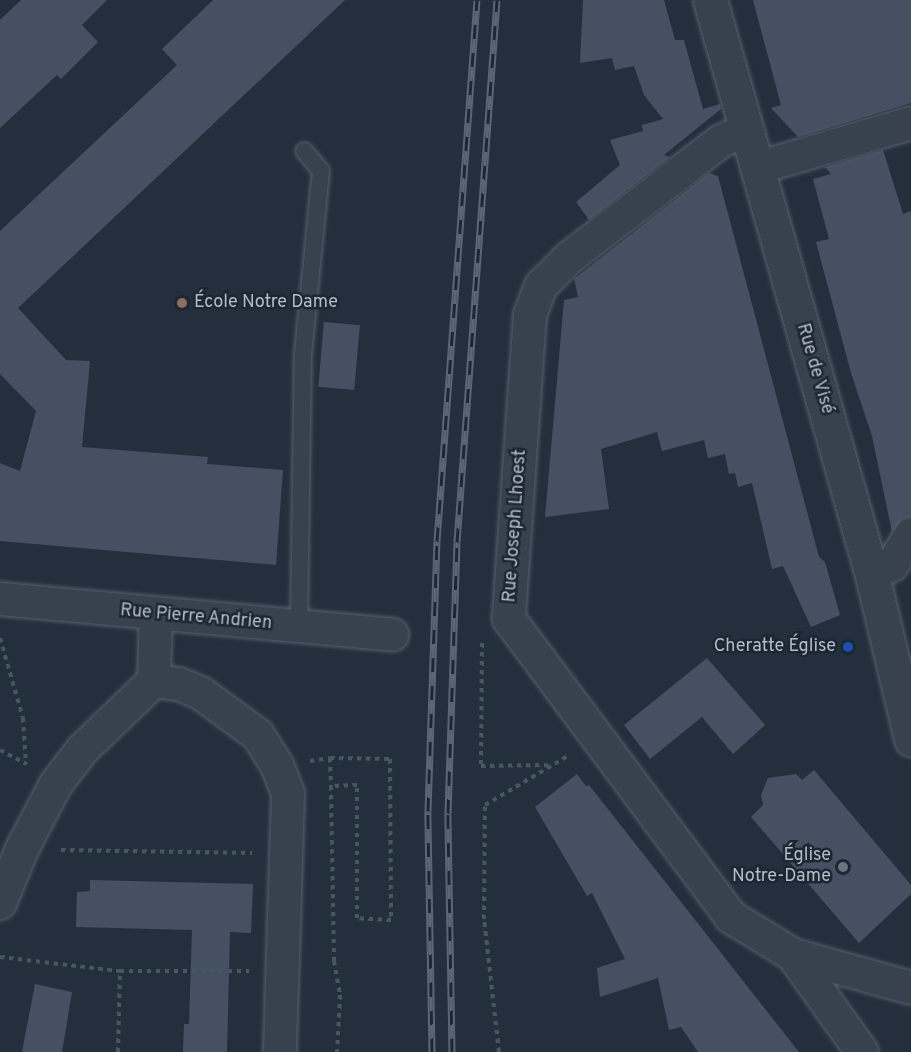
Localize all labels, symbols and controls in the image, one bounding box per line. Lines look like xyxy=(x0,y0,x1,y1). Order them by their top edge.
place label: École Notre Dame xyxy=(194,292,338,314)
marker: École Notre Dame xyxy=(175,296,189,310)
street label: Rue de Visé xyxy=(791,321,837,417)
street label: Rue Joseph Lhoest xyxy=(500,449,532,603)
street label: Rue Pierre Andrien xyxy=(119,601,273,635)
place label: Cheratte Église xyxy=(714,636,836,658)
marker: Cheratte Église xyxy=(841,640,855,654)
place label: Église Notre-Dame xyxy=(732,846,831,888)
marker: Église Notre-Dame xyxy=(836,860,850,874)

